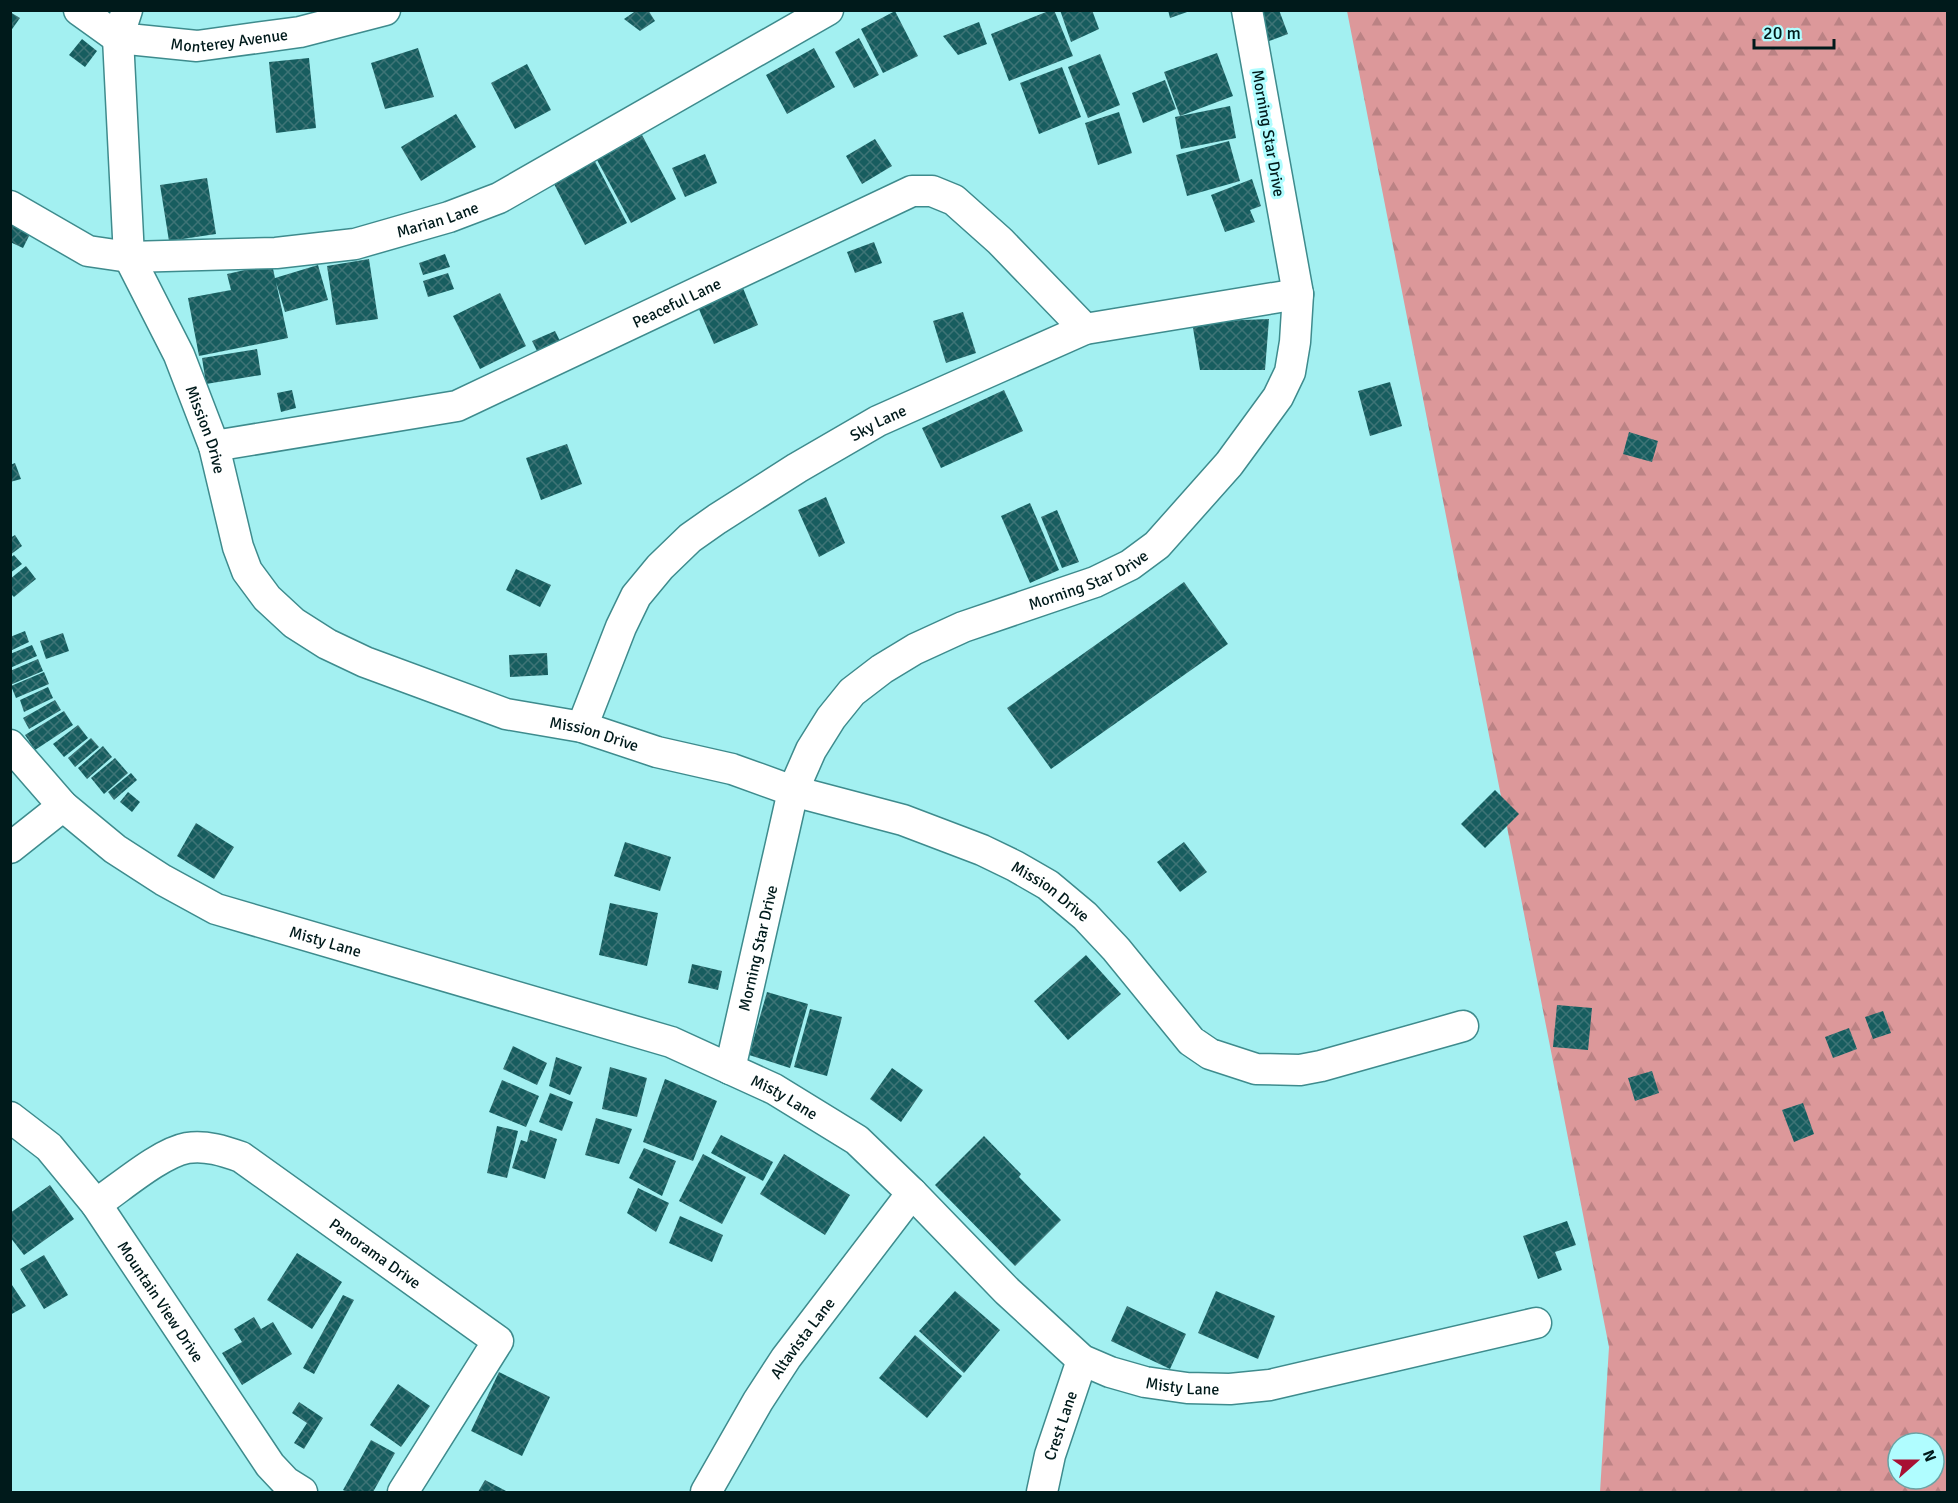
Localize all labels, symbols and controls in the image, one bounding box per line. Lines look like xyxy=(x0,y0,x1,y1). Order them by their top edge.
scale bar xyxy=(1754,12,1834,50)
text: 20 m xyxy=(1763,22,1801,44)
street label: Monterey Avenue xyxy=(170,25,289,57)
street label: Morning Star Drive xyxy=(1247,68,1289,198)
street label: Marian Lane xyxy=(394,198,482,243)
street label: Peaceful Lane xyxy=(629,274,724,333)
street label: Mission Drive xyxy=(181,383,229,476)
street label: Sky Lane xyxy=(847,401,910,446)
street label: Morning Star Drive xyxy=(1026,546,1153,615)
street label: Mission Drive xyxy=(548,713,641,756)
street label: Mission Drive xyxy=(1007,857,1093,927)
street label: Morning Star Drive xyxy=(734,883,782,1013)
street label: Misty Lane xyxy=(287,922,364,962)
street label: Misty Lane xyxy=(747,1071,821,1125)
street label: Panorama Drive xyxy=(325,1214,424,1294)
street label: Mountain View Drive xyxy=(112,1237,208,1366)
street label: Altavista Lane xyxy=(766,1294,840,1383)
street label: Misty Lane xyxy=(1144,1373,1220,1400)
street label: Crest Lane xyxy=(1040,1388,1082,1462)
north arrow xyxy=(1886,1431,1946,1491)
text: N xyxy=(1918,1447,1940,1465)

